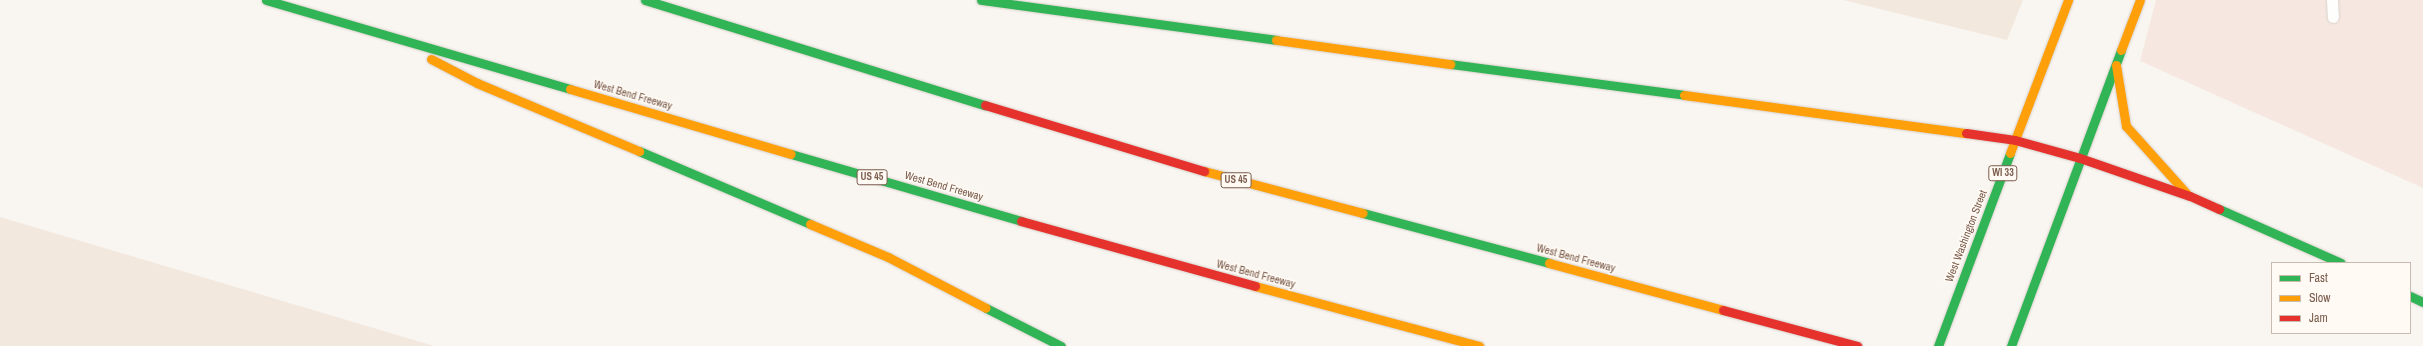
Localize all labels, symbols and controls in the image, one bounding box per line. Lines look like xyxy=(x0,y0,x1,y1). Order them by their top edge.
street label: West Bend Freeway xyxy=(592,77,674,113)
road number: WI 33 xyxy=(1988,165,2018,181)
street label: West Bend Freeway xyxy=(903,168,985,204)
road number: US 45 xyxy=(856,169,888,185)
road number: US 45 xyxy=(1220,172,1252,188)
street label: West Washington Street xyxy=(1942,188,1990,284)
street label: West Bend Freeway xyxy=(1535,241,1617,275)
street label: West Bend Freeway xyxy=(1215,257,1297,291)
legend xyxy=(2271,262,2411,334)
text: Fast xyxy=(2309,270,2328,286)
text: Slow xyxy=(2309,290,2330,306)
text: Jam xyxy=(2309,310,2328,326)

